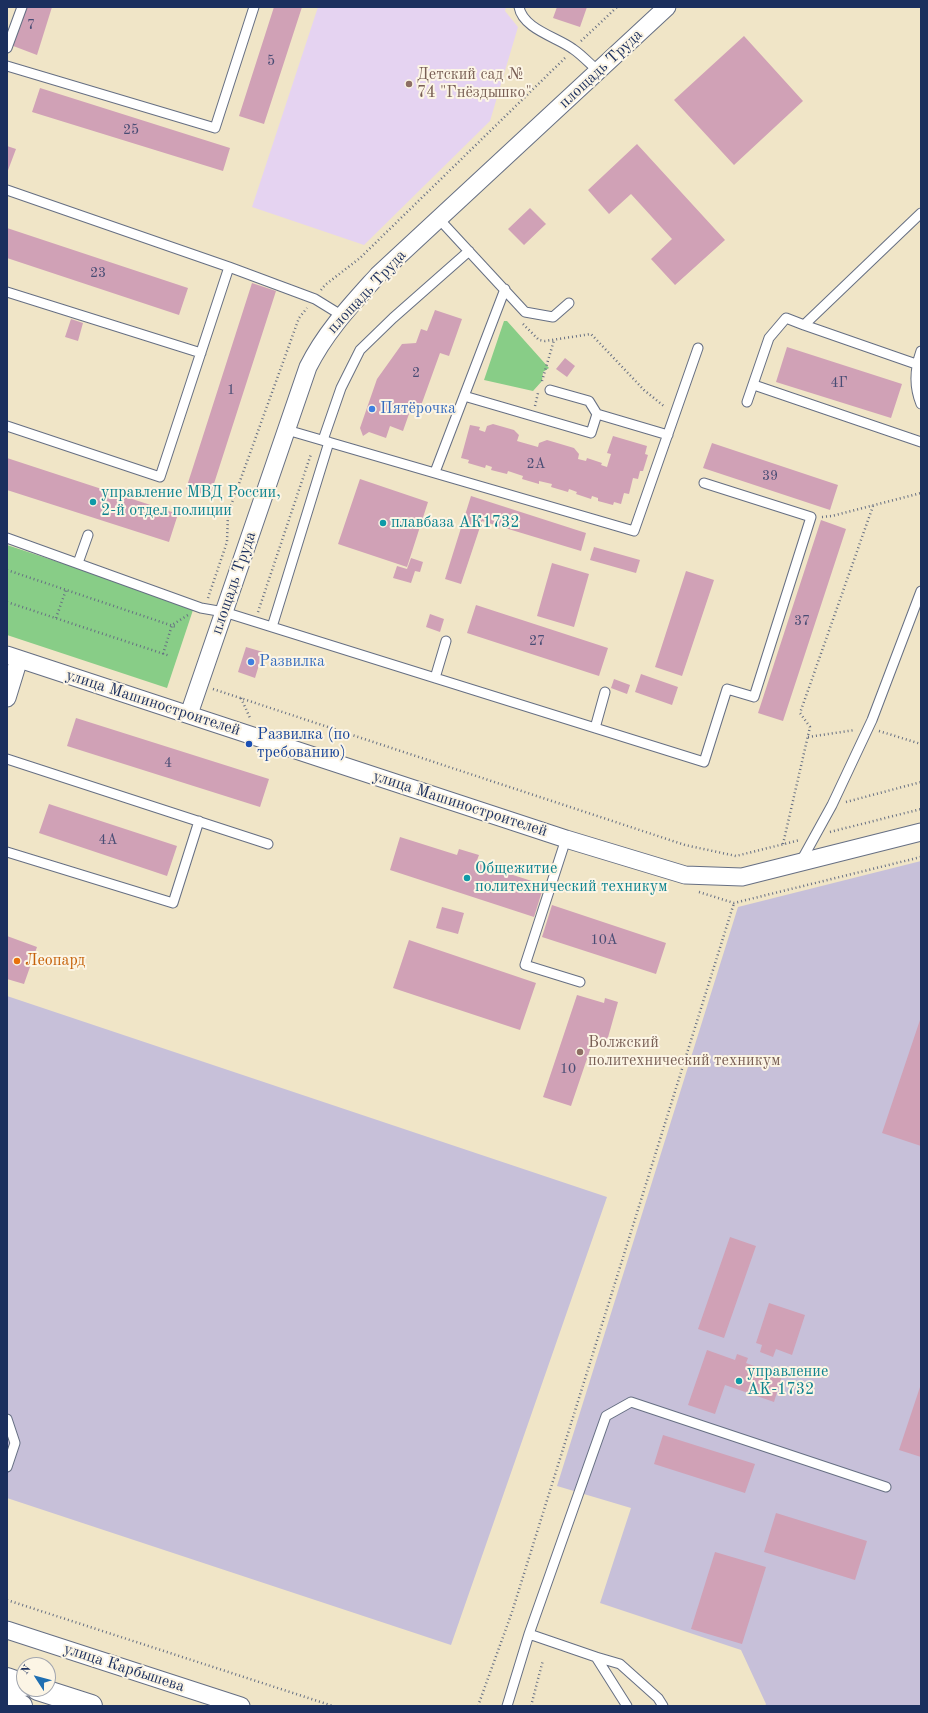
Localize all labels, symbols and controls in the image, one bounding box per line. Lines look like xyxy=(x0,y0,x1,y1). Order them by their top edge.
house number: 7 xyxy=(27,17,35,33)
street label: площадь Труда xyxy=(555,25,647,113)
house number: 5 xyxy=(267,53,275,69)
place label: Детский сад № 74 "Гнёздышко" xyxy=(417,65,532,103)
marker: Детский сад № 74 "Гнёздышко" xyxy=(404,79,414,89)
house number: 25 xyxy=(123,122,139,138)
street label: площадь Труда xyxy=(323,246,411,338)
house number: 23 xyxy=(90,265,106,281)
house number: 2 xyxy=(412,365,420,381)
house number: 4Г xyxy=(830,375,848,391)
house number: 1 xyxy=(227,382,235,398)
place label: Пятёрочка xyxy=(380,399,456,419)
marker: Пятёрочка xyxy=(367,404,377,414)
house number: 2А xyxy=(527,456,545,472)
house number: 39 xyxy=(762,468,778,484)
place label: управление МВД России, 2-й отдел полиции xyxy=(101,483,281,521)
marker: управление МВД России, 2-й отдел полиции xyxy=(88,497,98,507)
place label: плавбаза АК1732 xyxy=(391,513,520,533)
marker: плавбаза АК1732 xyxy=(378,518,388,528)
street label: площадь Труда xyxy=(207,529,261,637)
house number: 37 xyxy=(794,613,810,629)
house number: 27 xyxy=(529,633,545,649)
place label: Развилка xyxy=(259,652,325,672)
marker: Развилка xyxy=(246,657,256,667)
street label: улица Машиностроителей xyxy=(63,666,243,740)
place label: Развилка (по требованию) xyxy=(257,725,350,763)
marker: Развилка (по требованию) xyxy=(244,739,254,749)
house number: 4 xyxy=(164,755,172,771)
street label: улица Машиностроителей xyxy=(370,767,550,841)
house number: 4А xyxy=(99,832,117,848)
place label: Общежитие политехнический техникум xyxy=(475,859,667,897)
marker: Общежитие политехнический техникум xyxy=(462,873,472,883)
house number: 10А xyxy=(591,932,617,948)
place label: Леопард xyxy=(25,951,85,971)
marker: Леопард xyxy=(12,956,22,966)
place label: Волжский политехнический техникум xyxy=(588,1033,780,1071)
marker: Волжский политехнический техникум xyxy=(575,1047,585,1057)
house number: 10 xyxy=(560,1061,576,1077)
place label: управление AK-1732 xyxy=(747,1362,828,1400)
marker: управление AK-1732 xyxy=(734,1376,744,1386)
street label: улица Карбышева xyxy=(61,1639,187,1697)
north arrow xyxy=(16,1657,56,1697)
text: N xyxy=(20,1664,34,1677)

